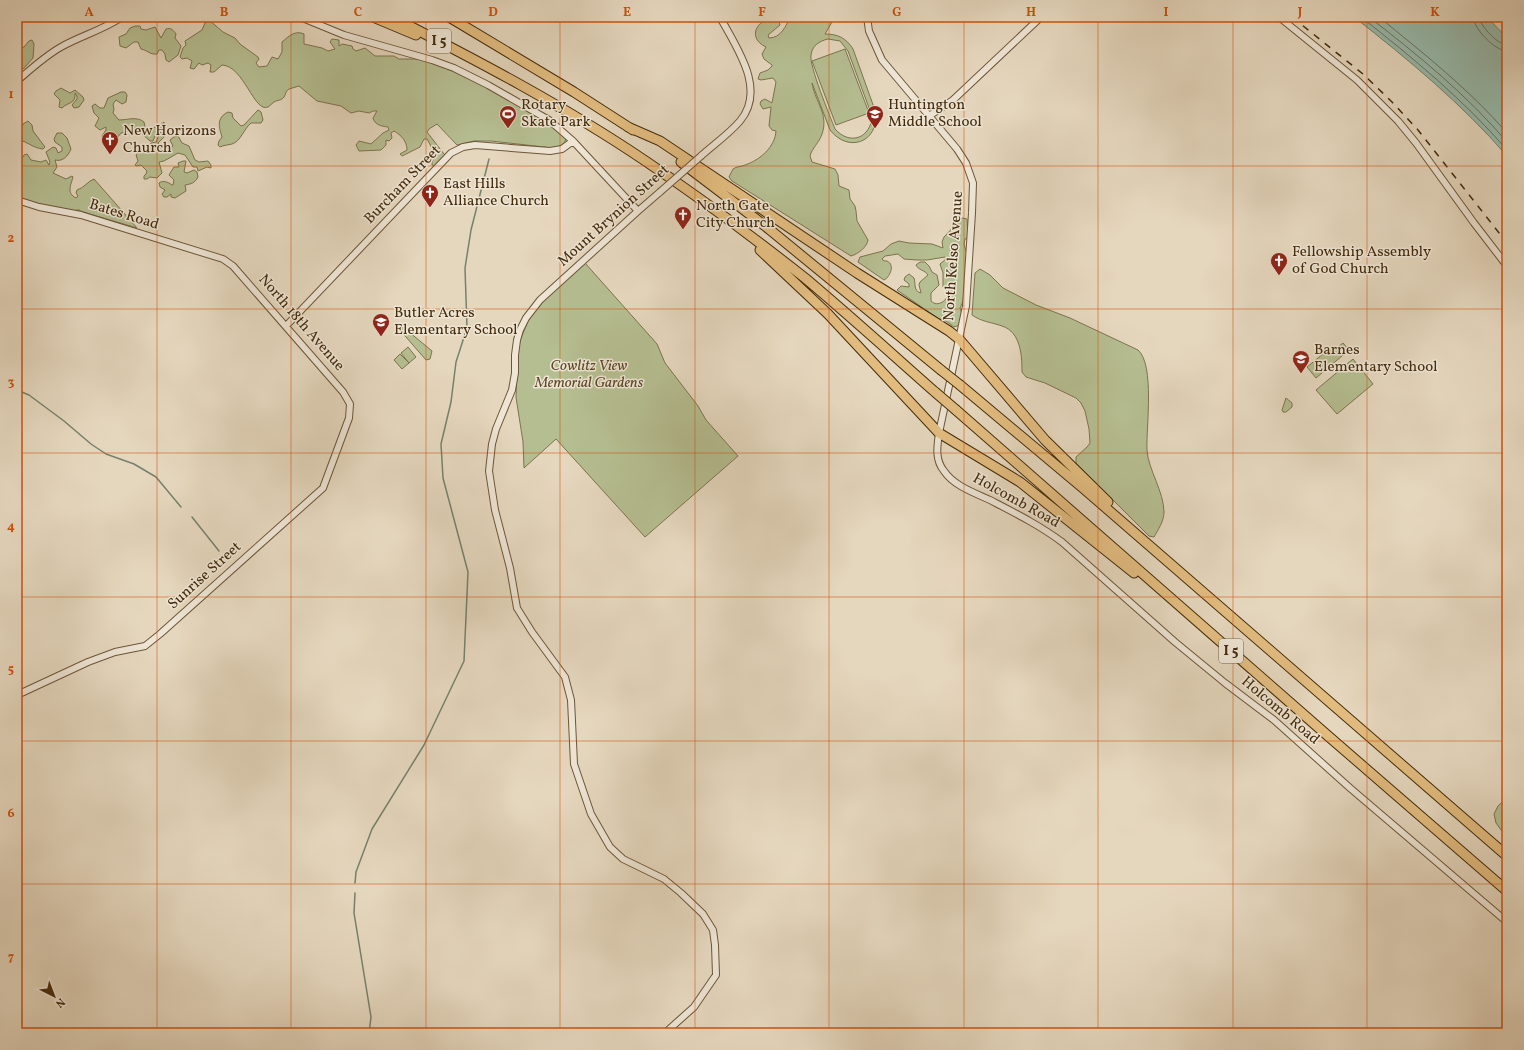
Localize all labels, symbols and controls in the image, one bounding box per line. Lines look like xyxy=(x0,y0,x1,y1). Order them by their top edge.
text: A xyxy=(84,4,94,22)
text: B xyxy=(220,4,229,22)
text: C xyxy=(354,4,362,22)
text: D xyxy=(488,4,498,22)
text: E xyxy=(623,4,631,22)
text: F xyxy=(758,4,766,22)
text: G xyxy=(892,4,902,22)
text: H xyxy=(1026,4,1036,22)
text: I xyxy=(1164,4,1169,22)
text: J xyxy=(1297,4,1303,22)
text: K xyxy=(1430,4,1440,22)
road number: I 5 xyxy=(427,29,451,53)
text: 1 xyxy=(8,86,14,104)
place label: Rotary Skate Park xyxy=(521,95,591,133)
place label: Huntington Middle School xyxy=(888,95,982,133)
sports icon: Rotary Skate Park xyxy=(498,104,518,129)
school or university icon: Huntington Middle School xyxy=(865,104,885,129)
place label: New Horizons Church xyxy=(123,121,216,159)
church icon: New Horizons Church xyxy=(100,130,120,155)
street label: Burcham Street xyxy=(360,141,446,229)
street label: Mount Brynion Street xyxy=(554,160,674,272)
place label: East Hills Alliance Church xyxy=(443,174,549,212)
church icon: East Hills Alliance Church xyxy=(420,183,440,208)
street label: North Kelso Avenue xyxy=(939,190,969,322)
street label: Bates Road xyxy=(86,194,162,236)
place label: North Gate City Church xyxy=(696,196,775,234)
church icon: North Gate City Church xyxy=(673,205,693,230)
text: 2 xyxy=(8,230,15,248)
place label: Fellowship Assembly of God Church xyxy=(1292,242,1431,280)
church icon: Fellowship Assembly of God Church xyxy=(1269,251,1289,276)
street label: North 18th Avenue xyxy=(253,270,349,376)
place label: Butler Acres Elementary School xyxy=(394,303,517,341)
school or university icon: Butler Acres Elementary School xyxy=(371,312,391,337)
place label: Barnes Elementary School xyxy=(1314,340,1437,378)
school or university icon: Barnes Elementary School xyxy=(1291,349,1311,374)
park label: Cowlitz View Memorial Gardens xyxy=(534,356,644,394)
text: 3 xyxy=(8,374,15,392)
street label: Holcomb Road xyxy=(969,468,1063,534)
text: 4 xyxy=(7,518,15,536)
street label: Sunrise Street xyxy=(164,537,246,615)
road number: I 5 xyxy=(1219,639,1243,663)
text: 5 xyxy=(8,661,14,679)
street label: Holcomb Road xyxy=(1236,672,1324,750)
text: 6 xyxy=(7,805,15,823)
text: 7 xyxy=(8,949,14,967)
north arrow xyxy=(34,976,74,1016)
text: N xyxy=(52,994,68,1011)

